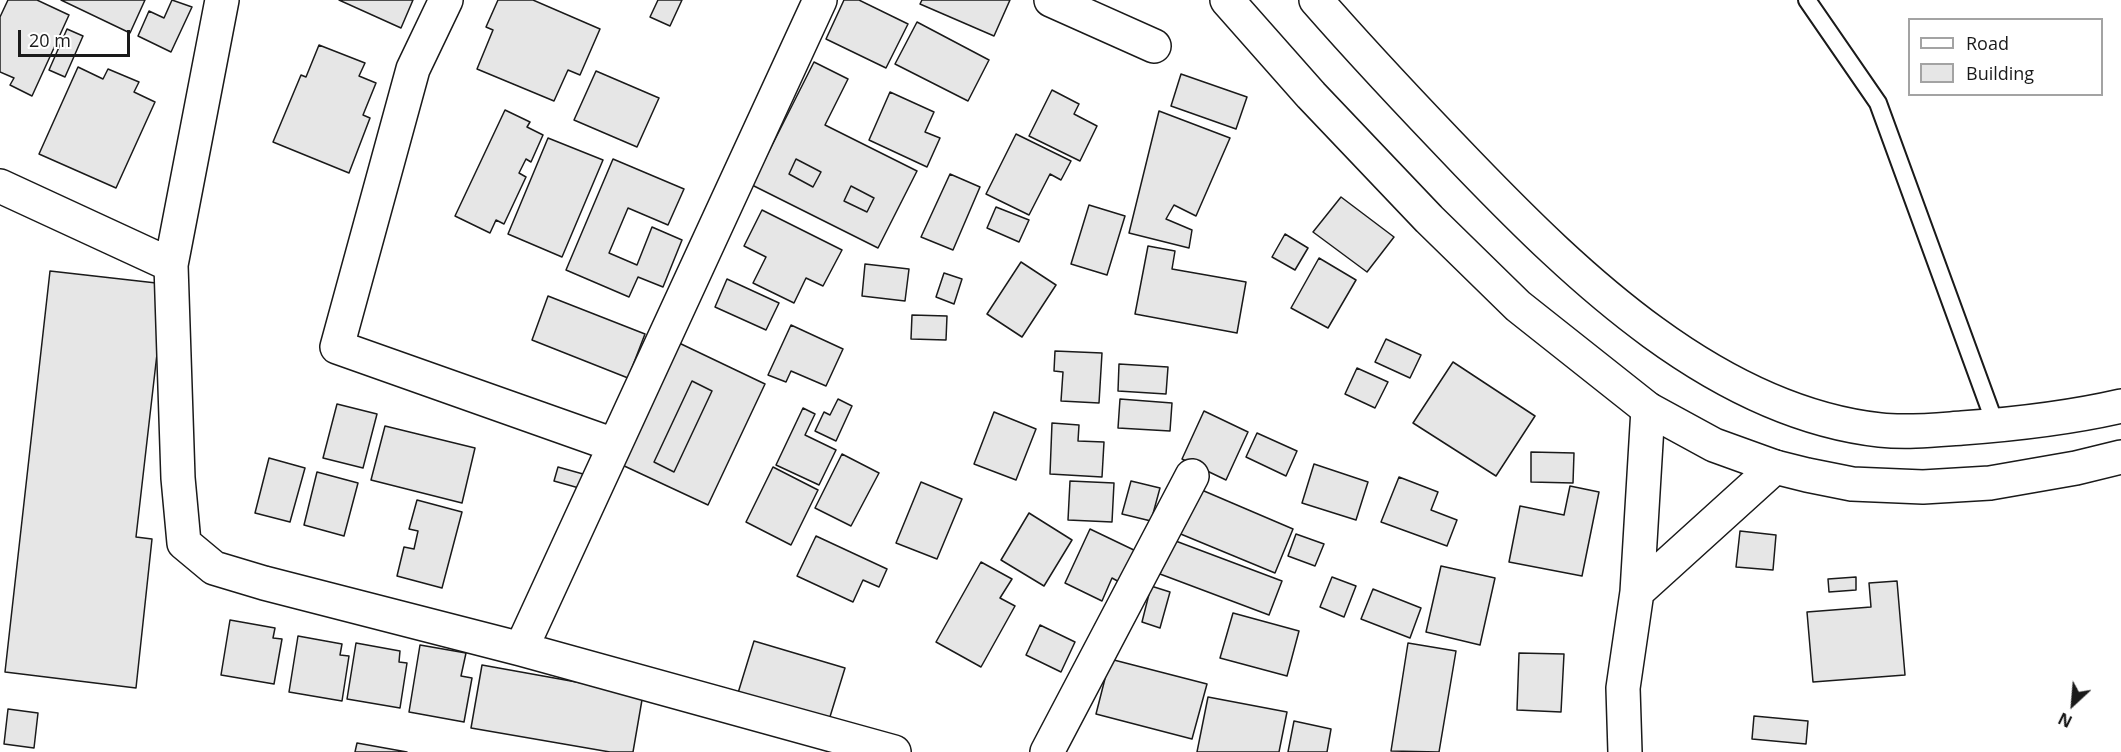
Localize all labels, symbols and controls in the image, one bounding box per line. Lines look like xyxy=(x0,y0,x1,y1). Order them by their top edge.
scale bar xyxy=(21,18,134,56)
legend xyxy=(1908,18,2103,96)
text: 20 m xyxy=(29,28,71,52)
text: Road xyxy=(1966,31,2009,55)
text: Building xyxy=(1966,61,2034,85)
north arrow xyxy=(2043,674,2103,734)
text: N xyxy=(2054,707,2076,733)

